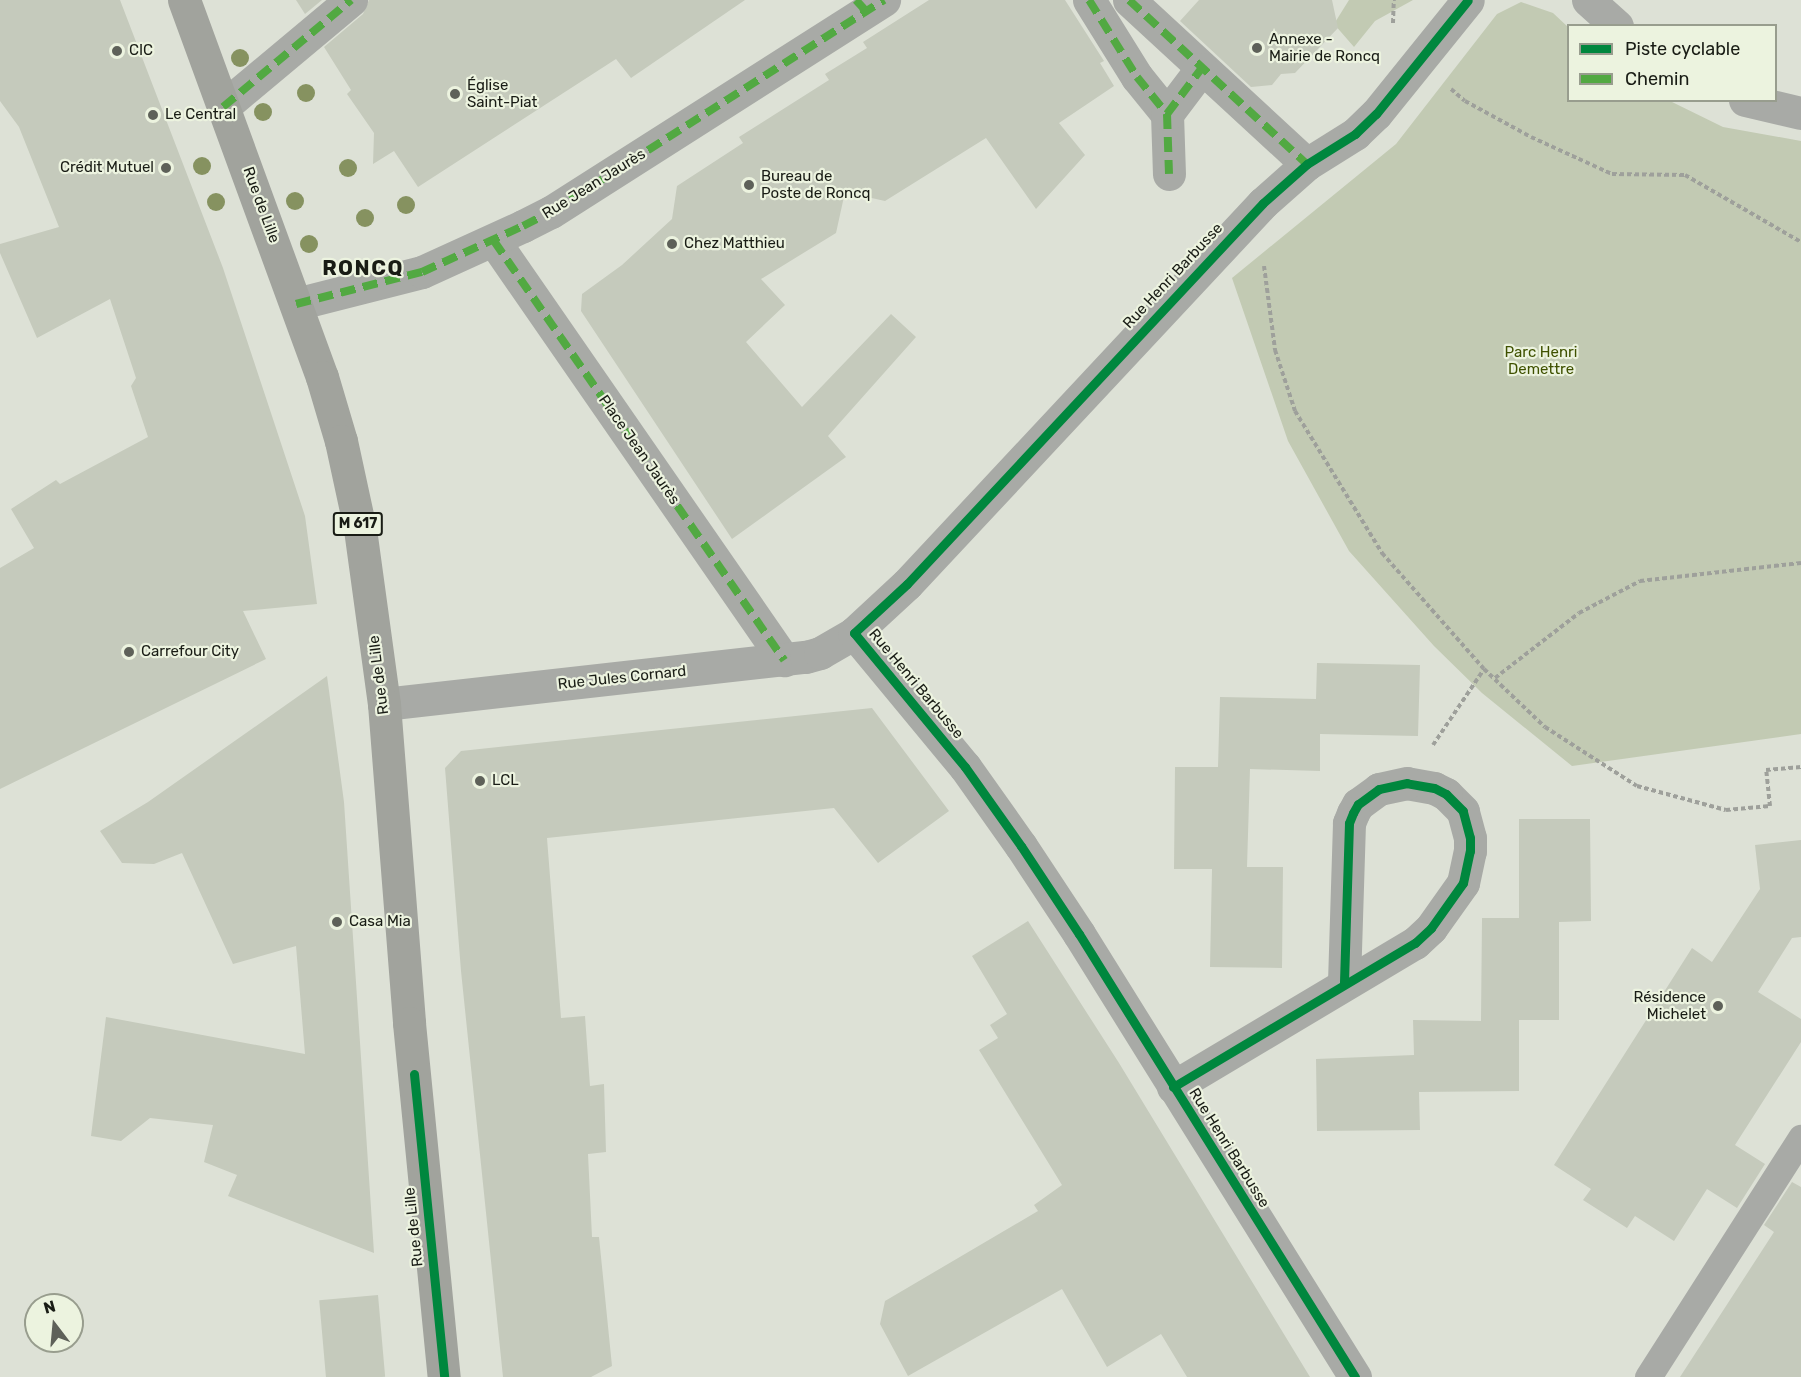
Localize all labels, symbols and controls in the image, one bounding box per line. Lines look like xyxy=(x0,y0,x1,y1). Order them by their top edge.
legend xyxy=(1567,24,1777,102)
place label: Annexe - Mairie de Roncq xyxy=(1269,30,1380,65)
text: Piste cyclable xyxy=(1625,38,1740,60)
marker: Annexe - Mairie de Roncq xyxy=(1250,41,1264,55)
place label: CIC xyxy=(129,42,153,60)
marker: CIC xyxy=(110,44,124,58)
text: Chemin xyxy=(1625,68,1689,90)
place label: Église Saint-Piat xyxy=(467,76,537,111)
marker: Église Saint-Piat xyxy=(448,87,462,101)
place label: Le Central xyxy=(165,106,236,124)
marker: Le Central xyxy=(146,108,160,122)
street label: Rue Jean Jaurès xyxy=(539,145,649,223)
place label: Crédit Mutuel xyxy=(60,159,154,177)
marker: Crédit Mutuel xyxy=(159,161,173,175)
street label: Rue de Lille xyxy=(239,164,283,246)
place label: Bureau de Poste de Roncq xyxy=(761,167,870,202)
marker: Bureau de Poste de Roncq xyxy=(742,178,756,192)
street label: Rue Henri Barbusse xyxy=(1119,219,1227,333)
place label: Chez Matthieu xyxy=(684,235,785,253)
marker: Chez Matthieu xyxy=(665,237,679,251)
district label: RONCQ xyxy=(322,255,404,281)
park label: Parc Henri Demettre xyxy=(1505,343,1577,378)
street label: Place Jean Jaurès xyxy=(595,392,683,508)
road number: M 617 xyxy=(332,513,384,535)
street label: Rue Henri Barbusse xyxy=(865,625,967,743)
street label: Rue de Lille xyxy=(365,634,393,716)
place label: Carrefour City xyxy=(141,643,239,661)
marker: Carrefour City xyxy=(122,645,136,659)
street label: Rue Jules Cornard xyxy=(557,662,687,694)
place label: LCL xyxy=(492,772,519,790)
marker: LCL xyxy=(473,774,487,788)
place label: Casa Mia xyxy=(349,913,411,931)
marker: Casa Mia xyxy=(330,915,344,929)
place label: Résidence Michelet xyxy=(1633,988,1706,1023)
marker: Résidence Michelet xyxy=(1711,999,1725,1013)
street label: Rue Henri Barbusse xyxy=(1185,1085,1273,1211)
street label: Rue de Lille xyxy=(401,1186,427,1268)
north arrow xyxy=(24,1293,84,1353)
text: N xyxy=(41,1296,58,1318)

